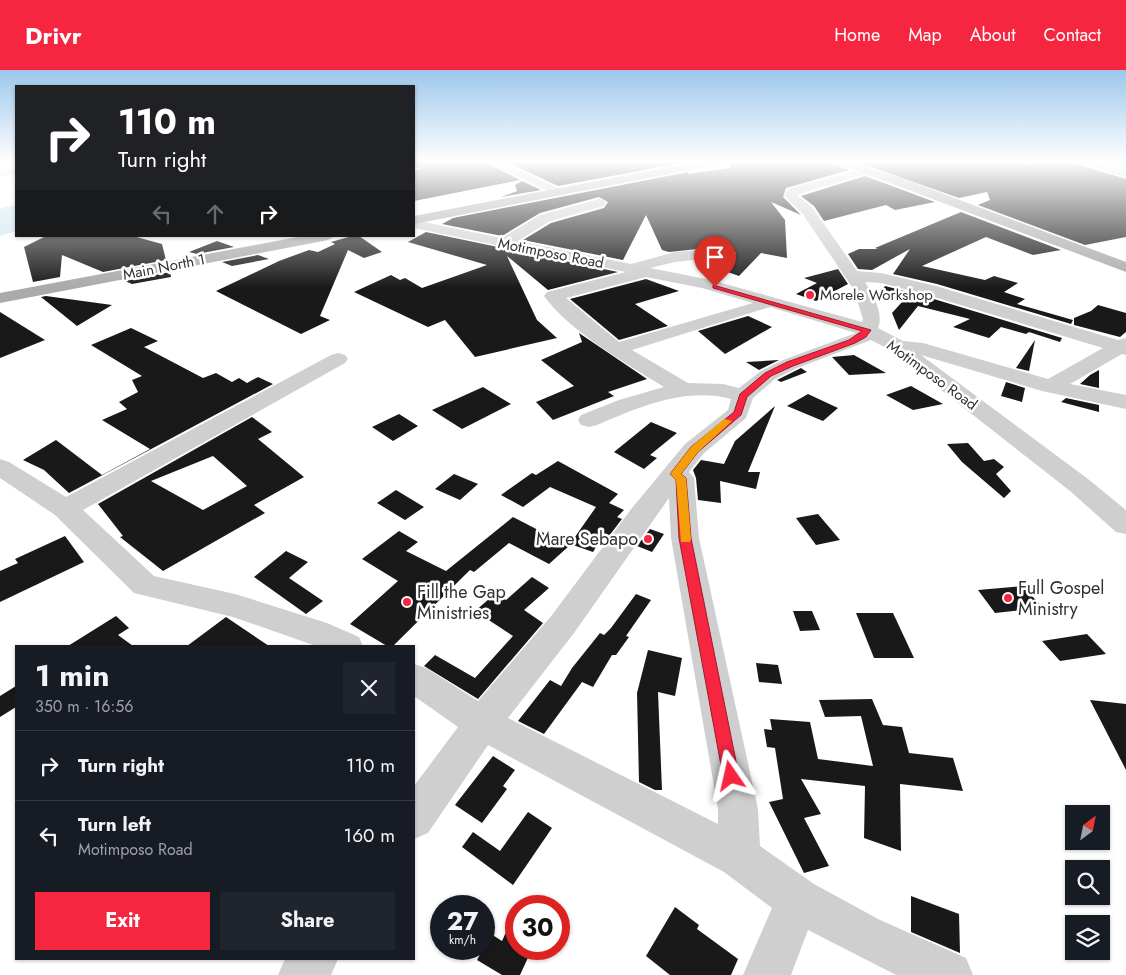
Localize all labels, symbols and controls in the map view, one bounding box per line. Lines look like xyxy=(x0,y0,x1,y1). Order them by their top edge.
text: Drivr xyxy=(25,18,82,53)
text: Home xyxy=(834,22,880,48)
text: Map xyxy=(908,22,942,48)
text: About xyxy=(970,22,1015,48)
text: Contact xyxy=(1043,22,1101,48)
text: 110 m xyxy=(118,97,216,147)
icon: right xyxy=(35,105,100,170)
text: Turn right xyxy=(118,143,206,175)
icon: left xyxy=(148,200,176,228)
icon: ahead xyxy=(201,200,229,228)
icon: right xyxy=(254,200,282,228)
street label: Motimposo Road xyxy=(496,232,606,274)
pin xyxy=(694,236,736,287)
icon: arrive xyxy=(701,243,729,271)
street label: Main North 1 xyxy=(121,248,207,286)
place label: Morele Workshop xyxy=(820,284,933,306)
marker: Morele Workshop xyxy=(804,289,816,301)
street label: Motimposo Road xyxy=(882,335,982,415)
place label: Mare Sebapo xyxy=(536,526,638,552)
marker: Mare Sebapo xyxy=(642,533,654,545)
place label: Full Gospel Ministry xyxy=(1018,575,1104,622)
place label: Fill the Gap Ministries xyxy=(417,579,506,626)
marker: Full Gospel Ministry xyxy=(1002,592,1014,604)
marker: Fill the Gap Ministries xyxy=(401,596,413,608)
text: 1 min xyxy=(35,654,109,697)
button: close xyxy=(343,662,395,714)
text: 350 m · 16:56 xyxy=(35,695,134,718)
position arrow xyxy=(704,749,756,801)
icon: right xyxy=(35,752,63,780)
text: Turn right xyxy=(78,752,164,779)
text: 110 m xyxy=(346,752,395,779)
north arrow xyxy=(1065,805,1110,850)
map controls xyxy=(1065,805,1110,960)
text: Turn left xyxy=(78,811,151,838)
icon: left xyxy=(35,822,63,850)
text: 160 m xyxy=(344,822,395,849)
text: Motimposo Road xyxy=(78,838,193,861)
button: search xyxy=(1065,860,1110,905)
button: Exit xyxy=(35,892,210,950)
button: Share xyxy=(220,892,395,950)
speed limit sign: 30 xyxy=(505,895,570,960)
text: 27 xyxy=(447,903,478,939)
button: layers xyxy=(1065,915,1110,960)
text: km/h xyxy=(449,931,476,949)

